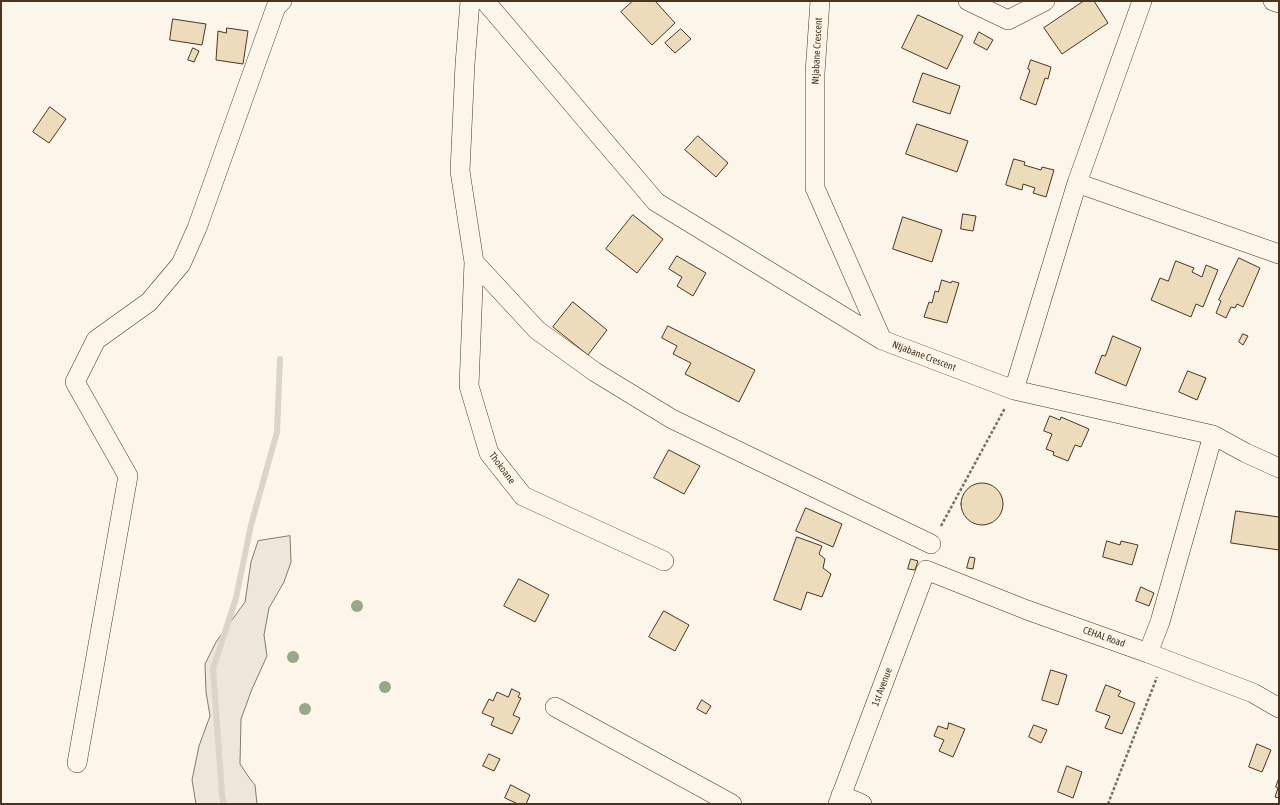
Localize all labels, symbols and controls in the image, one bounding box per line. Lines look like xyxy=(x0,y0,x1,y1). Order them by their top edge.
street label: Ntjabane Crescent xyxy=(809,17,825,85)
street label: Ntjabane Crescent xyxy=(890,338,958,374)
street label: Thokoane xyxy=(486,450,518,486)
street label: CEHAL Road xyxy=(1081,624,1127,650)
street label: 1st Avenue xyxy=(869,666,895,708)

